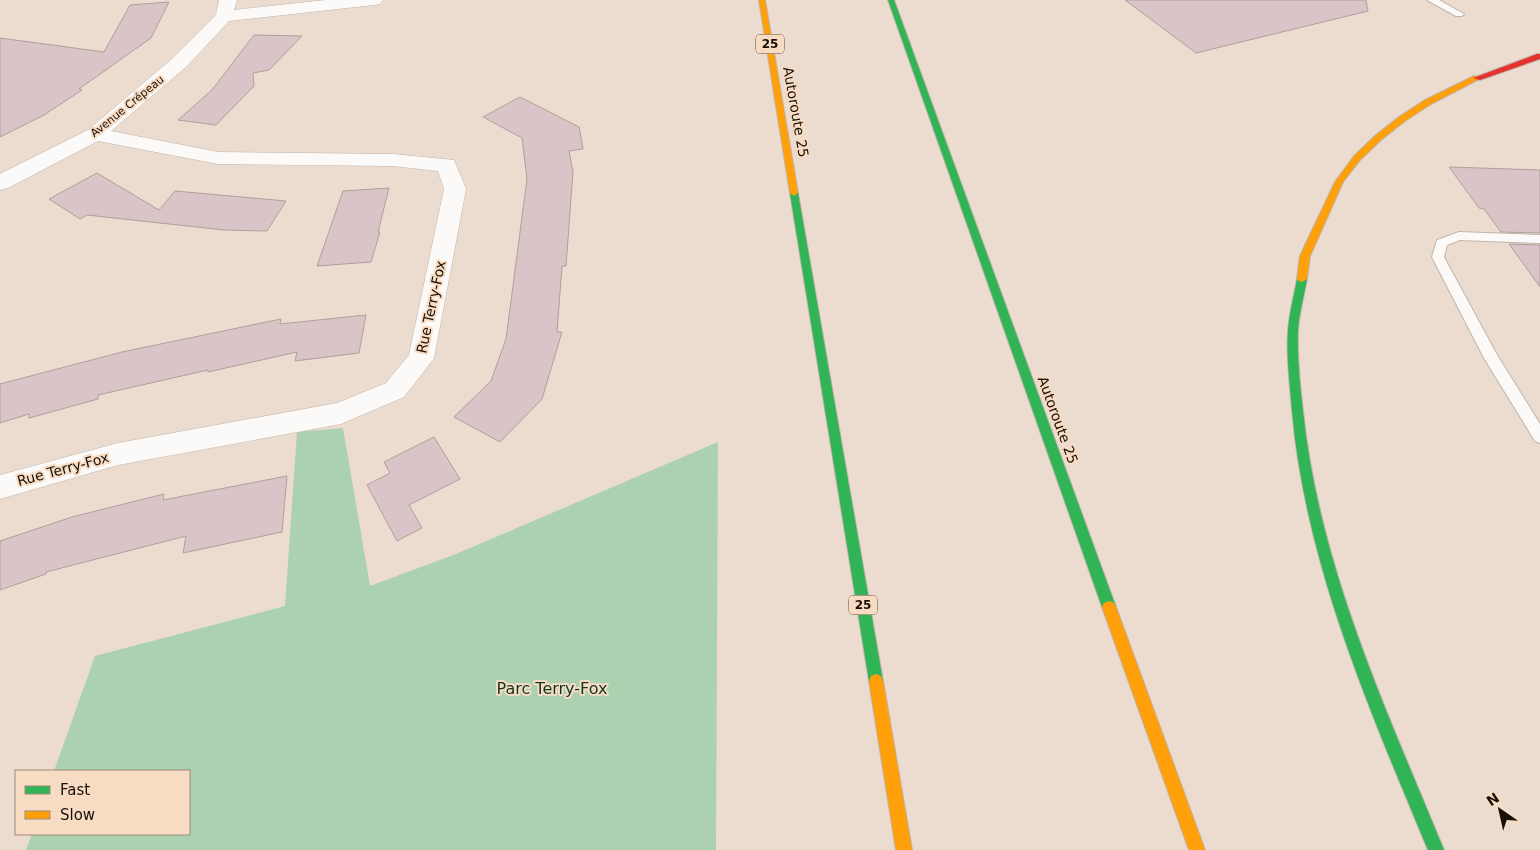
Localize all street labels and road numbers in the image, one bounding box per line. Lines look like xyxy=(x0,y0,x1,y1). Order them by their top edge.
road number: 25 xyxy=(756,34,784,54)
street label: Autoroute 25 xyxy=(780,65,812,159)
street label: Avenue Crépeau xyxy=(88,73,167,140)
street label: Rue Terry-Fox xyxy=(413,259,449,355)
street label: Autoroute 25 xyxy=(1035,374,1081,466)
street label: Rue Terry-Fox xyxy=(15,449,111,489)
road number: 25 xyxy=(849,596,877,614)

